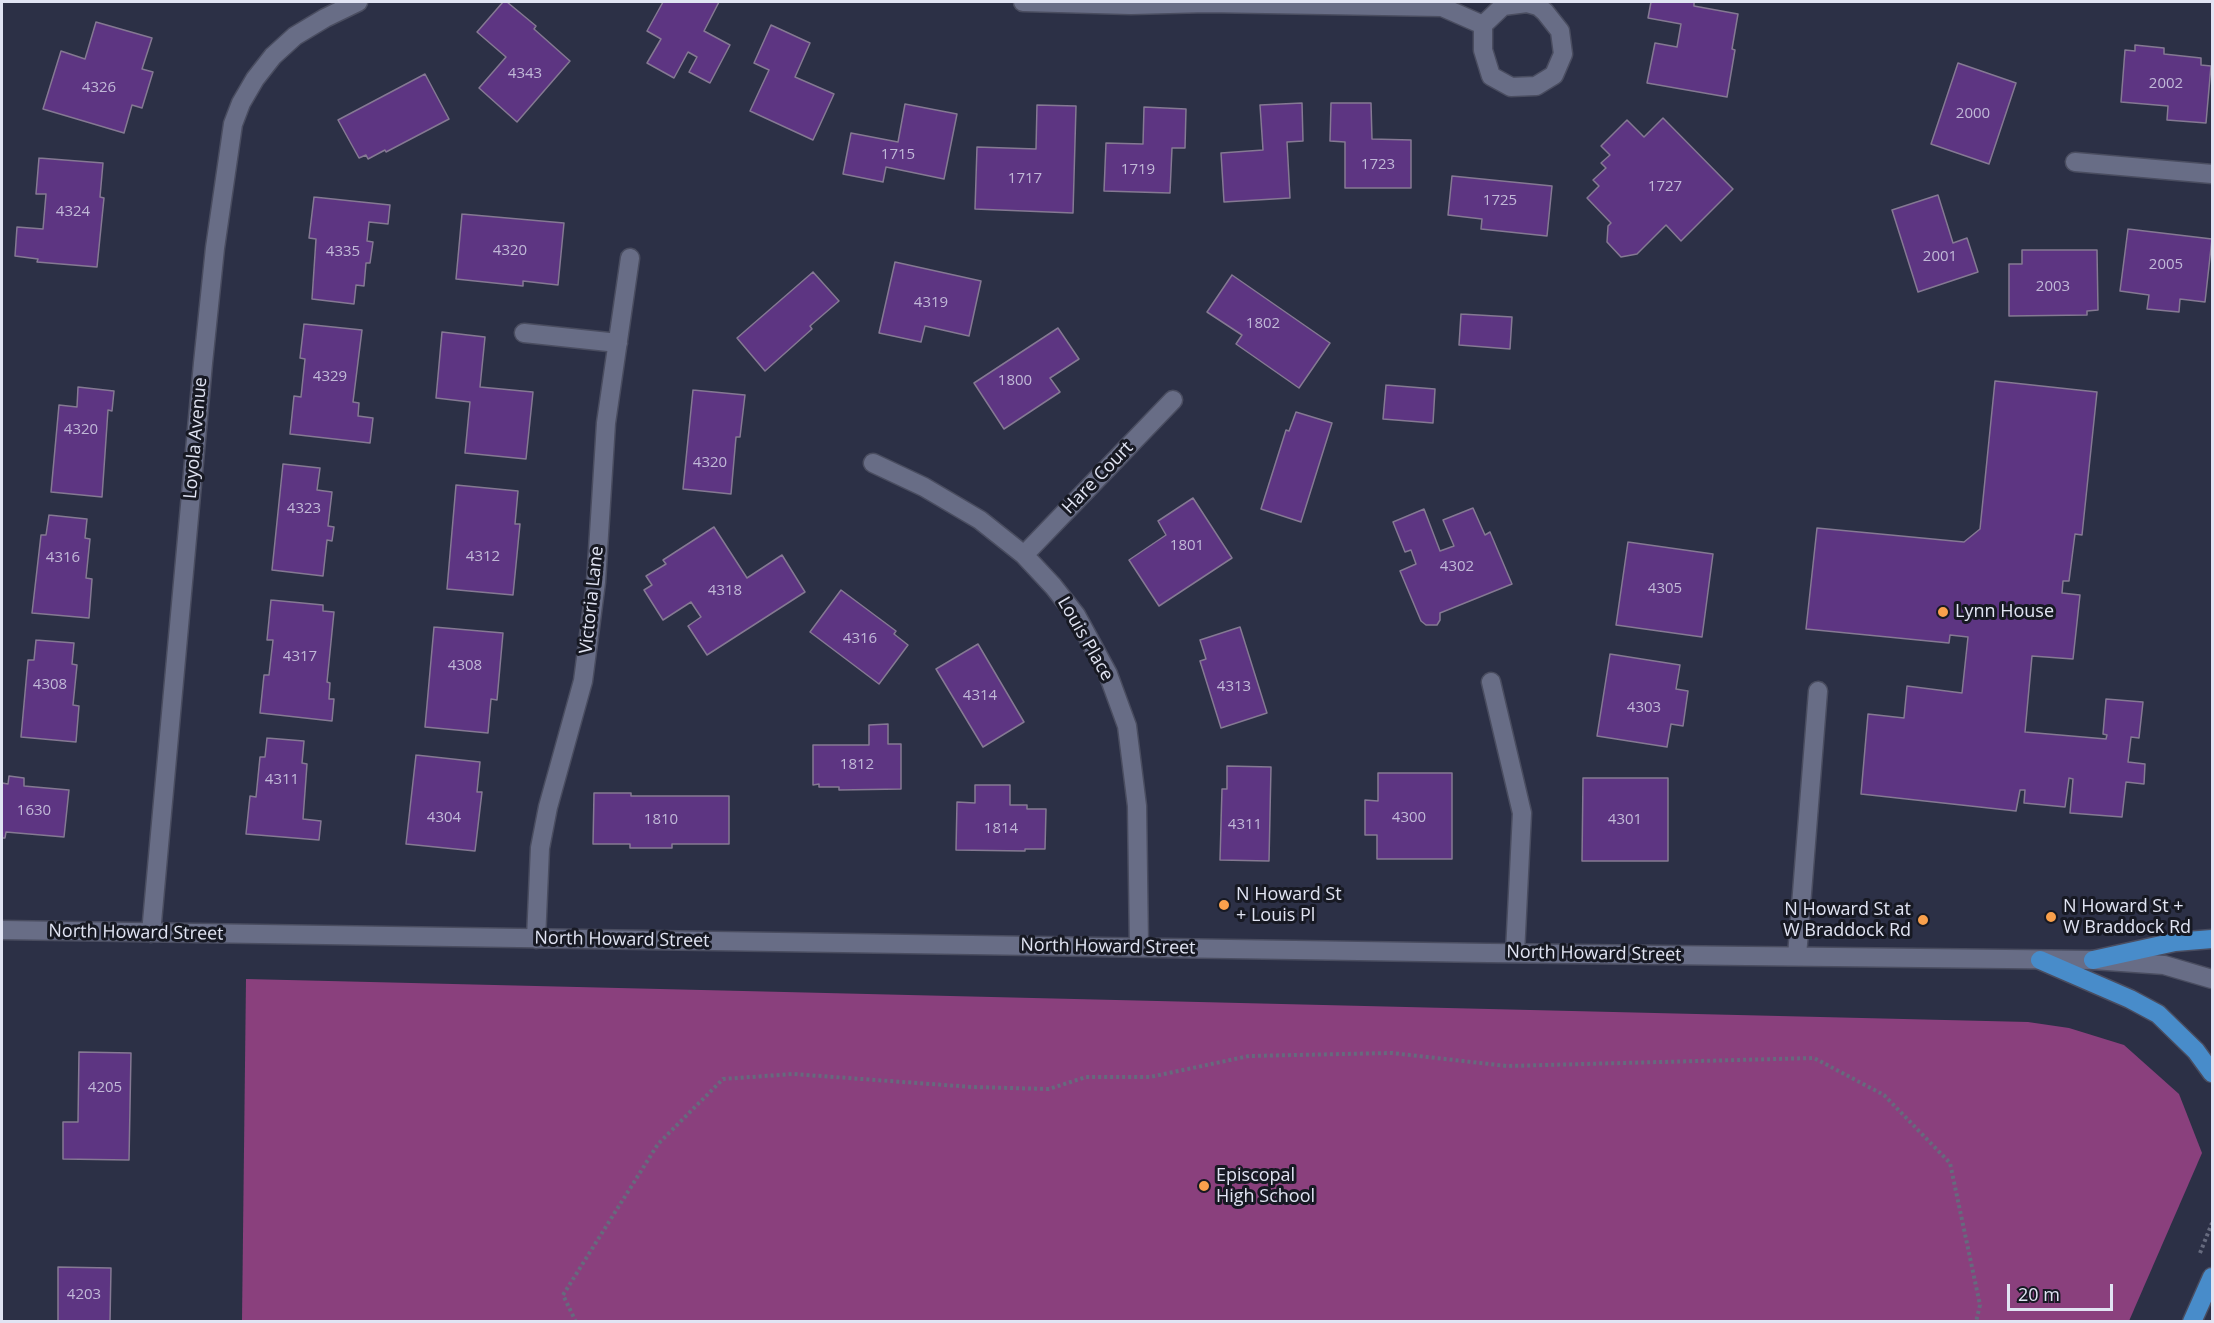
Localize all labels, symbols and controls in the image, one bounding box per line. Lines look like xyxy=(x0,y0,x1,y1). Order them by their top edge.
house number: 4343 xyxy=(508,65,542,83)
house number: 2002 xyxy=(2149,75,2183,93)
house number: 4326 xyxy=(82,79,116,97)
house number: 2000 xyxy=(1956,105,1990,123)
house number: 1715 xyxy=(881,146,915,164)
house number: 1723 xyxy=(1361,156,1395,174)
house number: 1719 xyxy=(1121,161,1155,179)
house number: 1717 xyxy=(1008,170,1042,188)
house number: 1727 xyxy=(1648,178,1682,196)
house number: 1725 xyxy=(1483,192,1517,210)
house number: 4324 xyxy=(56,203,90,221)
house number: 4320 xyxy=(493,242,527,260)
house number: 4335 xyxy=(326,243,360,261)
house number: 2001 xyxy=(1923,248,1957,266)
house number: 2005 xyxy=(2149,256,2183,274)
house number: 2003 xyxy=(2036,278,2070,296)
house number: 4319 xyxy=(914,294,948,312)
house number: 1802 xyxy=(1246,315,1280,333)
house number: 4329 xyxy=(313,368,347,386)
house number: 1800 xyxy=(998,372,1032,390)
street label: Loyola Avenue xyxy=(180,376,212,500)
house number: 4320 xyxy=(64,421,98,439)
street label: Hare Court xyxy=(1058,437,1138,519)
house number: 4320 xyxy=(693,454,727,472)
house number: 4323 xyxy=(287,500,321,518)
house number: 1801 xyxy=(1170,537,1204,555)
street label: Victoria Lane xyxy=(576,545,608,655)
house number: 4312 xyxy=(466,548,500,566)
house number: 4316 xyxy=(46,549,80,567)
house number: 4302 xyxy=(1440,558,1474,576)
house number: 4305 xyxy=(1648,580,1682,598)
house number: 4318 xyxy=(708,582,742,600)
street label: Louis Place xyxy=(1052,593,1118,685)
place label: Lynn House xyxy=(1955,601,2054,623)
marker: Lynn House xyxy=(1936,605,1950,619)
house number: 4316 xyxy=(843,630,877,648)
house number: 4317 xyxy=(283,648,317,666)
house number: 4308 xyxy=(448,657,482,675)
house number: 4308 xyxy=(33,676,67,694)
house number: 4313 xyxy=(1217,678,1251,696)
house number: 4314 xyxy=(963,687,997,705)
house number: 4303 xyxy=(1627,699,1661,717)
house number: 1812 xyxy=(840,756,874,774)
house number: 4311 xyxy=(265,771,299,789)
house number: 1630 xyxy=(17,802,51,820)
house number: 4304 xyxy=(427,809,461,827)
house number: 4300 xyxy=(1392,809,1426,827)
house number: 1810 xyxy=(644,811,678,829)
house number: 4301 xyxy=(1608,811,1642,829)
house number: 4311 xyxy=(1228,816,1262,834)
house number: 1814 xyxy=(984,820,1018,838)
place label: N Howard St + Louis Pl xyxy=(1236,884,1342,926)
place label: N Howard St + W Braddock Rd xyxy=(2063,896,2191,938)
marker: N Howard St + Louis Pl xyxy=(1217,898,1231,912)
place label: N Howard St at W Braddock Rd xyxy=(1783,899,1911,942)
marker: N Howard St + W Braddock Rd xyxy=(2044,910,2058,924)
marker: N Howard St at W Braddock Rd xyxy=(1916,913,1930,927)
street label: North Howard Street xyxy=(48,921,224,945)
street label: North Howard Street xyxy=(534,928,710,952)
street label: North Howard Street xyxy=(1020,935,1196,959)
street label: North Howard Street xyxy=(1506,942,1682,966)
house number: 4205 xyxy=(88,1079,122,1097)
place label: Episcopal High School xyxy=(1216,1165,1315,1208)
marker: Episcopal High School xyxy=(1197,1179,1211,1193)
scale bar xyxy=(2010,1272,2116,1310)
text: 20 m xyxy=(2018,1282,2060,1306)
house number: 4203 xyxy=(67,1286,101,1304)

